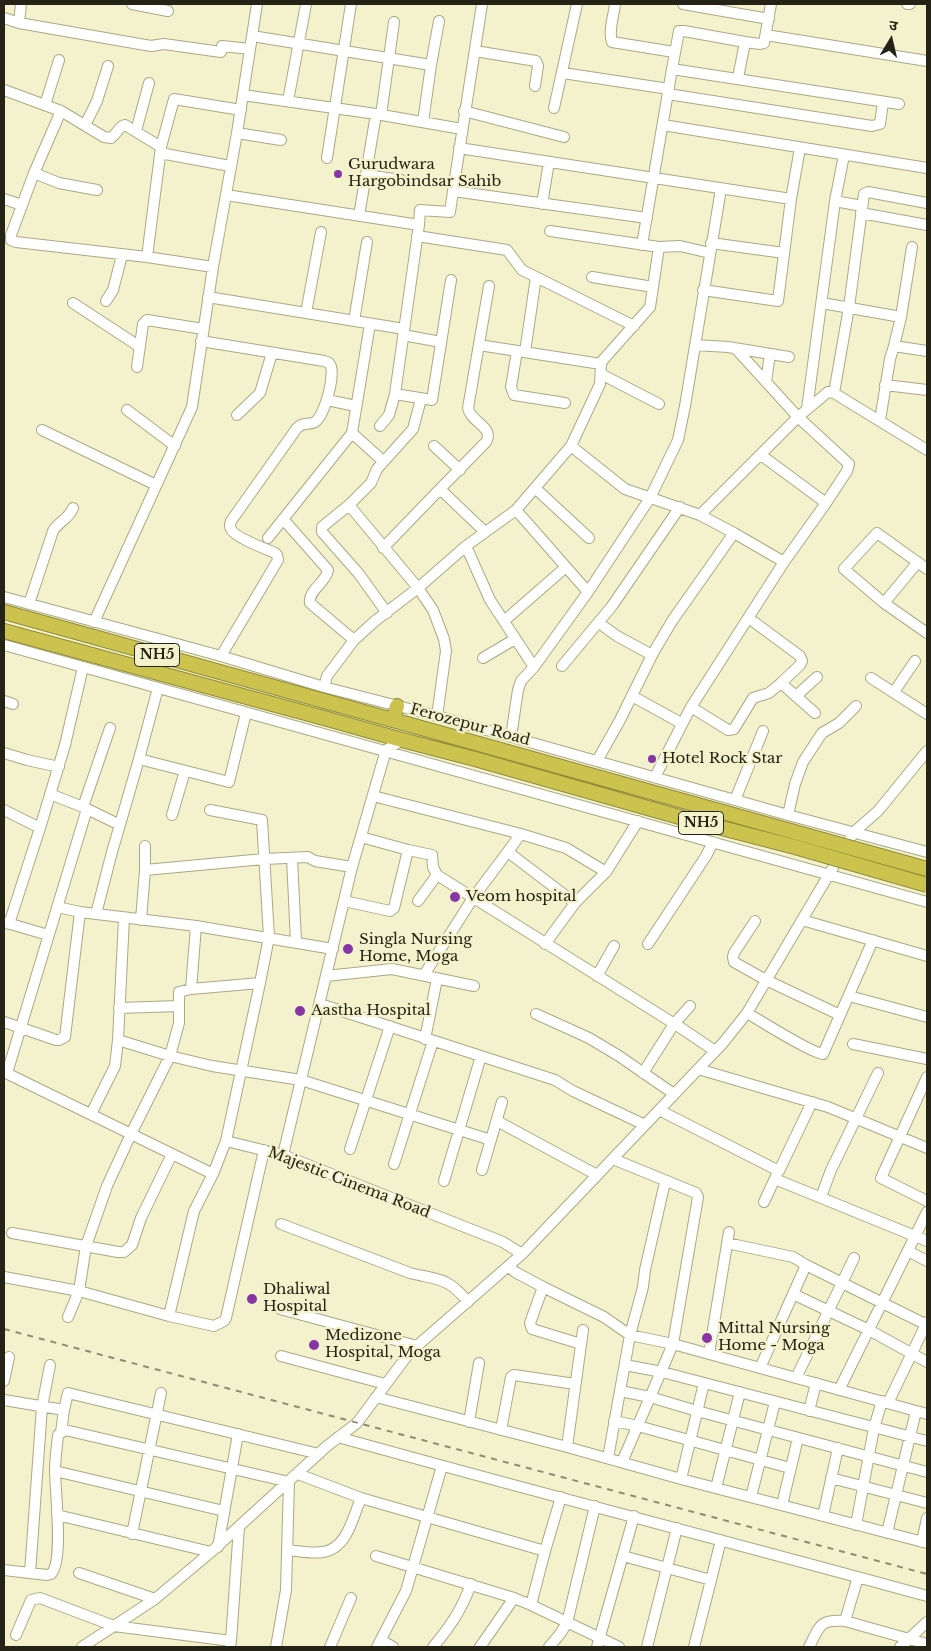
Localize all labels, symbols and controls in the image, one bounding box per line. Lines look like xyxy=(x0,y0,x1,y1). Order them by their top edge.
north arrow xyxy=(866,15,916,65)
text: उ xyxy=(888,16,899,35)
place label: Gurudwara Hargobindsar Sahib xyxy=(348,156,501,191)
marker: Gurudwara Hargobindsar Sahib xyxy=(332,168,344,180)
road number: NH5 xyxy=(134,644,180,666)
street label: Ferozepur Road xyxy=(408,700,532,750)
place label: Hotel Rock Star xyxy=(662,750,783,768)
marker: Hotel Rock Star xyxy=(646,753,658,765)
road number: NH5 xyxy=(678,811,724,834)
place label: Veom hospital xyxy=(466,888,576,906)
marker: Veom hospital xyxy=(448,890,462,904)
place label: Singla Nursing Home, Moga xyxy=(359,931,472,966)
marker: Singla Nursing Home, Moga xyxy=(341,942,355,956)
place label: Aastha Hospital xyxy=(311,1002,431,1020)
marker: Aastha Hospital xyxy=(293,1004,307,1018)
street label: Majestic Cinema Road xyxy=(265,1144,433,1222)
place label: Dhaliwal Hospital xyxy=(263,1281,330,1316)
marker: Dhaliwal Hospital xyxy=(245,1292,259,1306)
place label: Mittal Nursing Home - Moga xyxy=(718,1320,830,1355)
place label: Medizone Hospital, Moga xyxy=(325,1327,441,1362)
marker: Mittal Nursing Home - Moga xyxy=(700,1331,714,1345)
marker: Medizone Hospital, Moga xyxy=(307,1338,321,1352)

